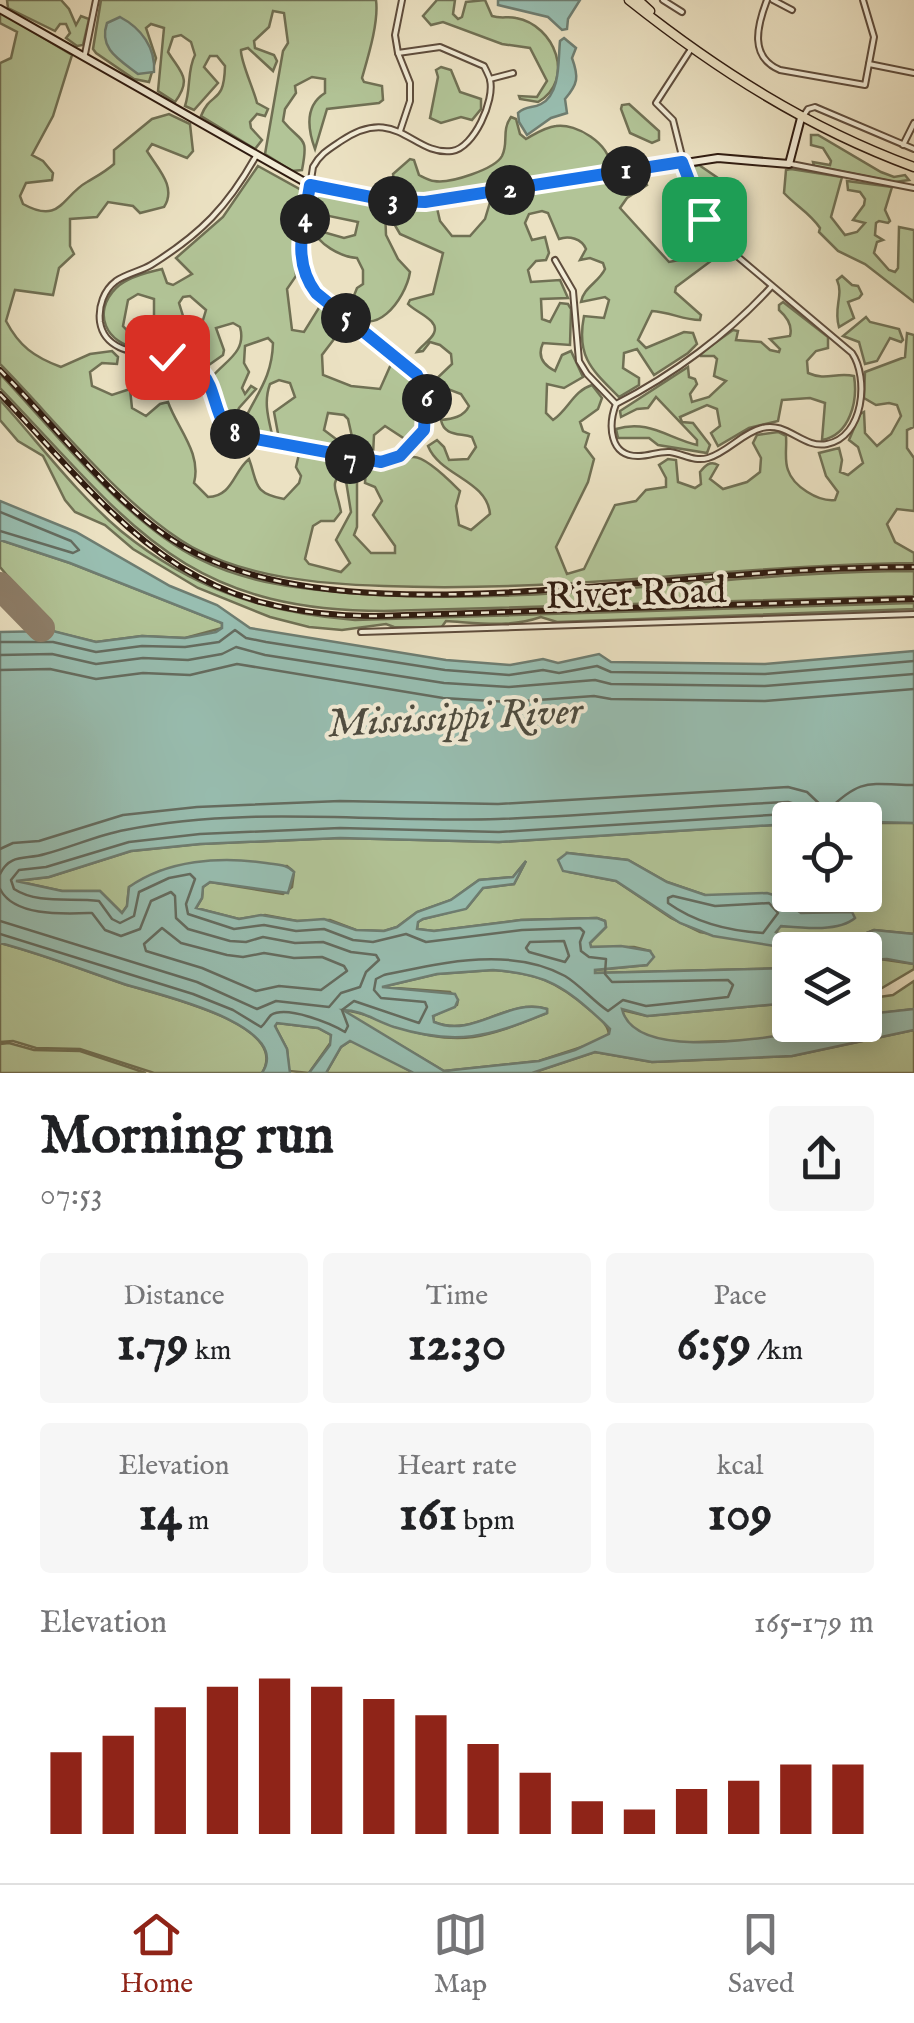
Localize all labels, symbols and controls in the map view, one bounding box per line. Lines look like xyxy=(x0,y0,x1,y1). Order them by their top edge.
pin: 1 xyxy=(601,146,651,196)
text: 1 xyxy=(621,153,631,188)
pin: 2 xyxy=(485,165,535,215)
text: 2 xyxy=(503,172,517,207)
pin: 3 xyxy=(368,176,418,226)
pin xyxy=(662,177,747,262)
text: 3 xyxy=(388,183,398,218)
icon: arrive xyxy=(677,192,732,247)
pin: 4 xyxy=(280,194,330,244)
text: 4 xyxy=(298,201,312,236)
pin: 5 xyxy=(321,293,371,343)
text: 5 xyxy=(341,300,351,335)
pin xyxy=(125,315,210,400)
icon: check xyxy=(140,330,195,385)
pin: 6 xyxy=(402,374,452,424)
text: 6 xyxy=(421,381,433,416)
pin: 8 xyxy=(210,409,260,459)
text: 8 xyxy=(230,416,240,451)
pin: 7 xyxy=(325,434,375,484)
text: 7 xyxy=(343,441,357,476)
street label: River Road xyxy=(545,568,728,622)
water label: Mississippi River xyxy=(326,687,586,751)
map controls xyxy=(772,802,882,1042)
button: locate xyxy=(772,802,882,912)
button: layers xyxy=(772,932,882,1042)
text: Morning run xyxy=(40,1102,334,1172)
button: share xyxy=(769,1106,874,1211)
text: 07:53 xyxy=(40,1175,103,1216)
text: Distance xyxy=(123,1279,225,1314)
text: Time xyxy=(426,1279,488,1314)
text: Pace xyxy=(714,1279,766,1314)
text: 1.79 xyxy=(117,1314,189,1377)
text: 12:30 xyxy=(408,1314,506,1377)
text: 6:59 xyxy=(677,1314,751,1377)
text: km xyxy=(189,1334,231,1369)
text: /km xyxy=(751,1334,803,1369)
text: Elevation xyxy=(118,1449,230,1484)
text: Heart rate xyxy=(397,1449,517,1484)
text: kcal xyxy=(717,1449,763,1484)
text: 14 xyxy=(139,1484,182,1547)
text: 161 xyxy=(399,1484,457,1547)
text: 109 xyxy=(708,1484,772,1547)
text: m xyxy=(182,1504,209,1539)
text: bpm xyxy=(457,1504,515,1539)
text: Elevation xyxy=(40,1603,167,1644)
text: 165–179 m xyxy=(754,1603,874,1644)
tab: Home xyxy=(120,1907,193,2002)
tab: Map xyxy=(433,1907,488,2002)
tab: Saved xyxy=(728,1907,794,2002)

